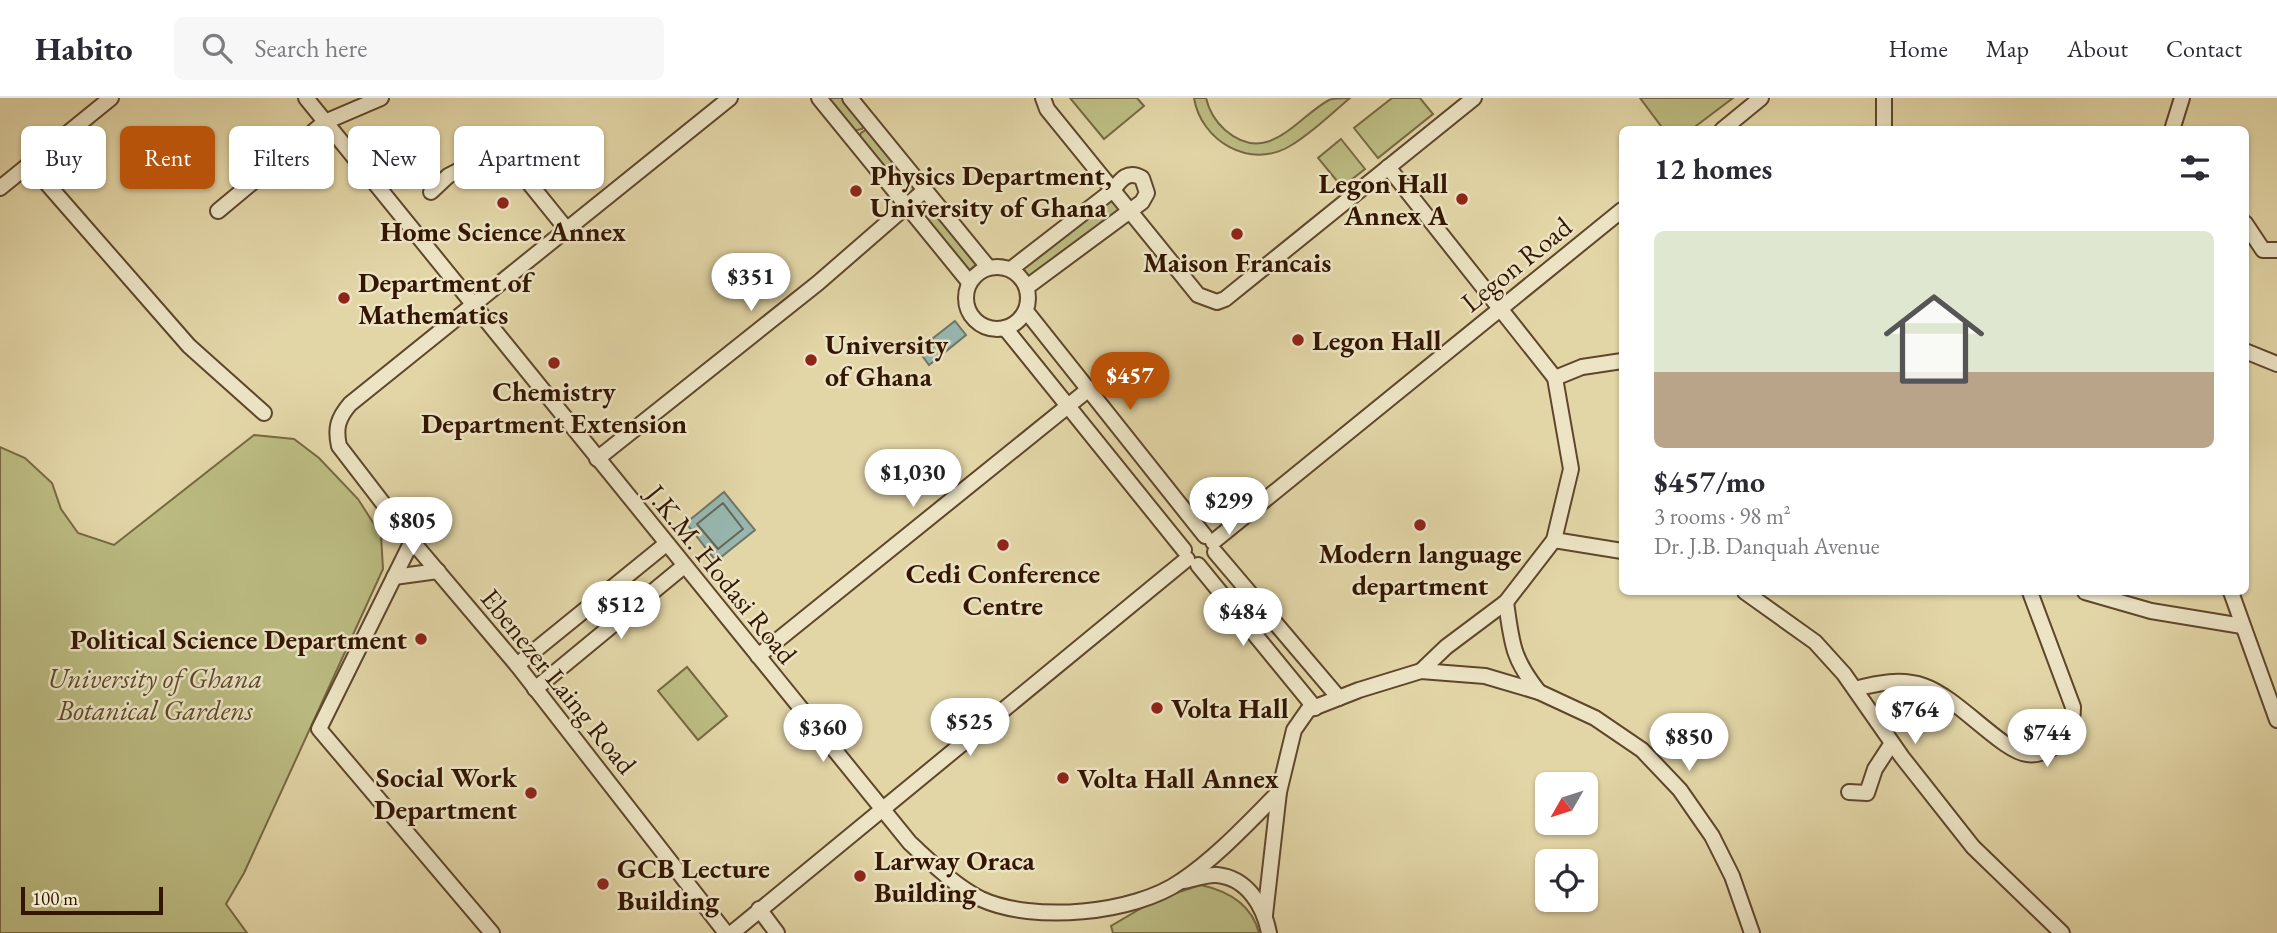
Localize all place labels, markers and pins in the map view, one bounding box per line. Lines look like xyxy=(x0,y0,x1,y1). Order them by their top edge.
place label: Physics Department, University of Ghana xyxy=(870,157,1112,225)
place label: Legon Hall Annex A xyxy=(1318,165,1449,233)
marker: Physics Department, University of Ghana xyxy=(848,183,864,199)
marker: Legon Hall Annex A xyxy=(1454,191,1470,207)
marker: Home Science Annex xyxy=(495,195,511,211)
place label: Home Science Annex xyxy=(380,213,626,249)
marker: Maison Francais xyxy=(1229,226,1245,242)
place label: Maison Francais xyxy=(1143,244,1331,280)
pin: $351 xyxy=(710,254,792,313)
place label: Department of Mathematics xyxy=(358,264,536,332)
marker: Department of Mathematics xyxy=(336,290,352,306)
place label: Legon Hall xyxy=(1312,322,1442,358)
place label: University of Ghana xyxy=(825,326,949,394)
marker: Legon Hall xyxy=(1290,332,1306,348)
marker: University of Ghana xyxy=(803,352,819,368)
pin: $457 xyxy=(1089,352,1171,412)
marker: Chemistry Department Extension xyxy=(546,355,562,371)
place label: Chemistry Department Extension xyxy=(421,373,687,441)
pin: $1,030 xyxy=(856,450,970,509)
pin: $299 xyxy=(1188,478,1270,537)
pin: $805 xyxy=(372,498,454,557)
marker: Modern language department xyxy=(1412,517,1428,533)
place label: Modern language department xyxy=(1318,535,1522,603)
marker: Cedi Conference Centre xyxy=(995,537,1011,553)
place label: Cedi Conference Centre xyxy=(906,555,1100,623)
pin: $512 xyxy=(580,582,662,641)
pin: $484 xyxy=(1202,588,1284,648)
place label: Political Science Department xyxy=(70,621,407,657)
marker: Political Science Department xyxy=(413,631,429,647)
pin: $764 xyxy=(1874,686,1956,746)
place label: Volta Hall xyxy=(1171,690,1289,726)
pin: $525 xyxy=(929,698,1011,758)
marker: Volta Hall xyxy=(1149,700,1165,716)
pin: $360 xyxy=(782,704,864,764)
pin: $744 xyxy=(2006,710,2088,769)
pin: $850 xyxy=(1648,714,1730,773)
place label: Social Work Department xyxy=(374,759,518,827)
place label: Volta Hall Annex xyxy=(1077,760,1279,796)
marker: Volta Hall Annex xyxy=(1055,770,1071,786)
marker: Social Work Department xyxy=(523,785,539,801)
place label: Larway Oraca Building xyxy=(874,842,1036,910)
place label: GCB Lecture Building xyxy=(617,850,770,918)
marker: Larway Oraca Building xyxy=(852,868,868,884)
marker: GCB Lecture Building xyxy=(595,876,611,892)

